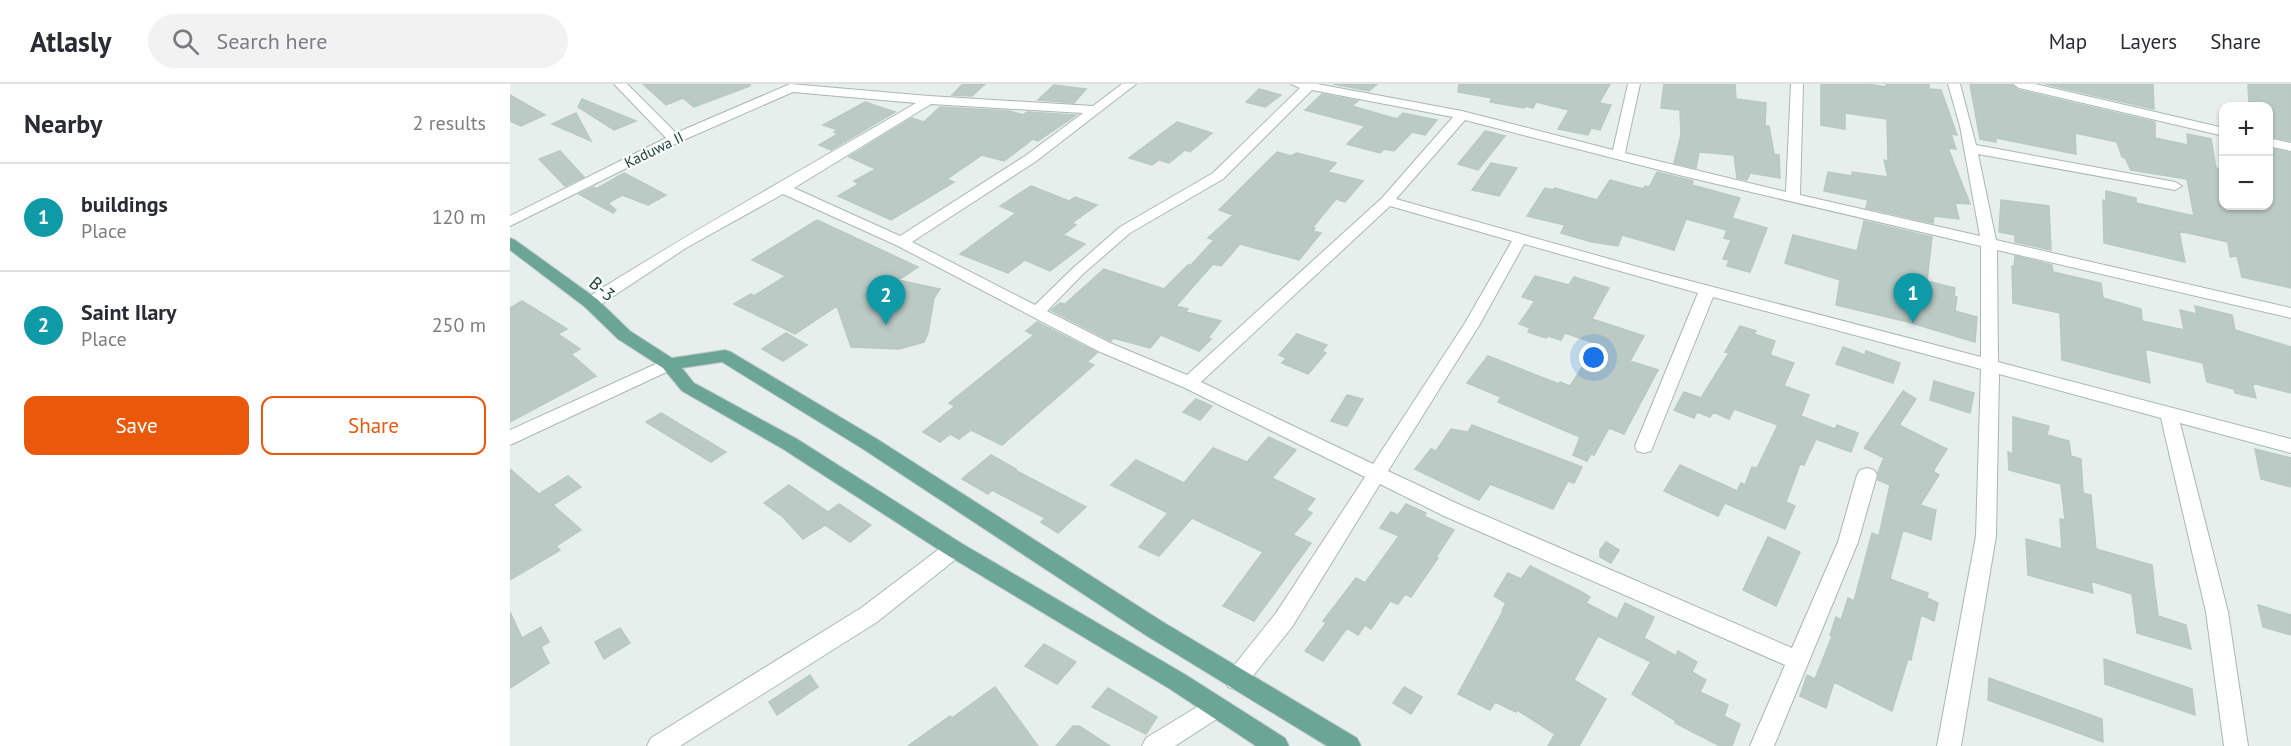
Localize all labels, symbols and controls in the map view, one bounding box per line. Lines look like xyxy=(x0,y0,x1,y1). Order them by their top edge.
search box xyxy=(148,14,568,68)
text: Atlasly xyxy=(30,23,112,60)
icon: search xyxy=(169,25,202,58)
text: Search here xyxy=(217,27,327,55)
text: Map xyxy=(2049,28,2087,55)
text: Layers xyxy=(2120,28,2177,55)
text: Share xyxy=(2210,28,2261,55)
map controls xyxy=(2219,102,2273,210)
button: + xyxy=(2219,102,2273,156)
text: Nearby xyxy=(24,107,102,140)
text: 2 results xyxy=(413,110,486,136)
street label: Kaduwa II xyxy=(621,127,686,172)
button: − xyxy=(2219,156,2273,210)
text: buildings xyxy=(81,190,168,218)
text: 1 xyxy=(38,204,49,230)
text: 120 m xyxy=(432,204,486,230)
text: Place xyxy=(81,218,127,244)
street label: B-3 xyxy=(585,271,620,306)
pin: 1 xyxy=(1894,274,1932,323)
pin: 2 xyxy=(866,276,905,325)
text: Saint Ilary xyxy=(81,298,177,326)
text: 2 xyxy=(38,312,49,338)
text: 250 m xyxy=(432,312,486,338)
text: Place xyxy=(81,326,127,352)
your location xyxy=(1579,343,1608,372)
button: Save xyxy=(24,396,249,455)
button: Share xyxy=(261,396,486,455)

